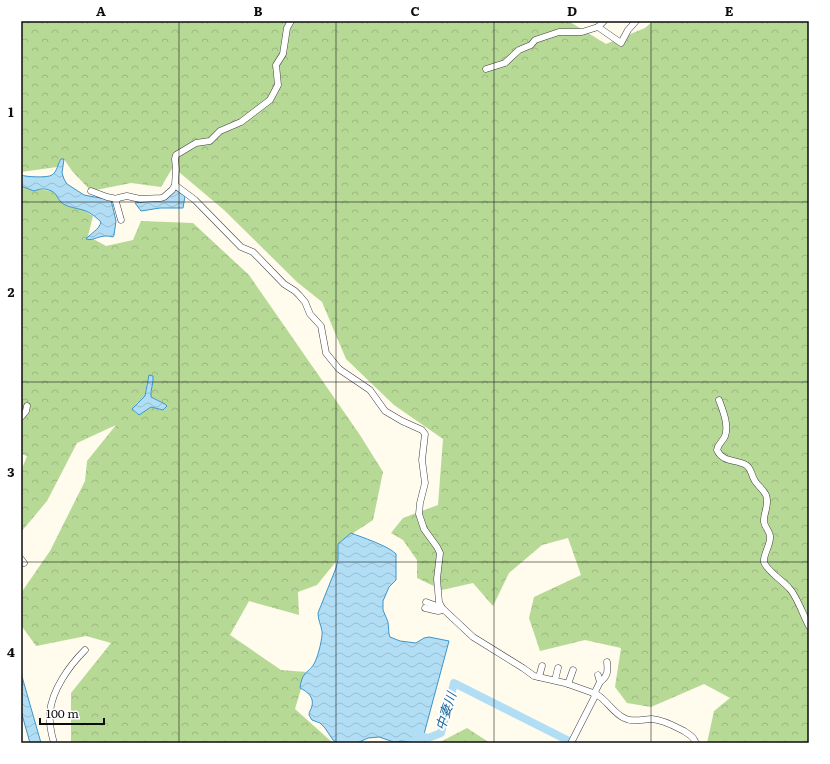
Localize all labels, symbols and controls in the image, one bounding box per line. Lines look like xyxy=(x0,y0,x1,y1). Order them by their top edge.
text: A xyxy=(96,1,106,20)
text: B xyxy=(254,1,263,20)
text: C xyxy=(410,1,420,20)
text: D xyxy=(567,1,577,20)
text: E xyxy=(725,1,734,20)
text: 1 xyxy=(8,102,14,121)
text: 2 xyxy=(8,282,15,301)
text: 3 xyxy=(7,462,15,481)
text: 4 xyxy=(7,642,15,661)
water label: 中妻川 xyxy=(430,688,461,732)
scale bar xyxy=(40,700,104,726)
text: 100 m xyxy=(46,704,79,722)

